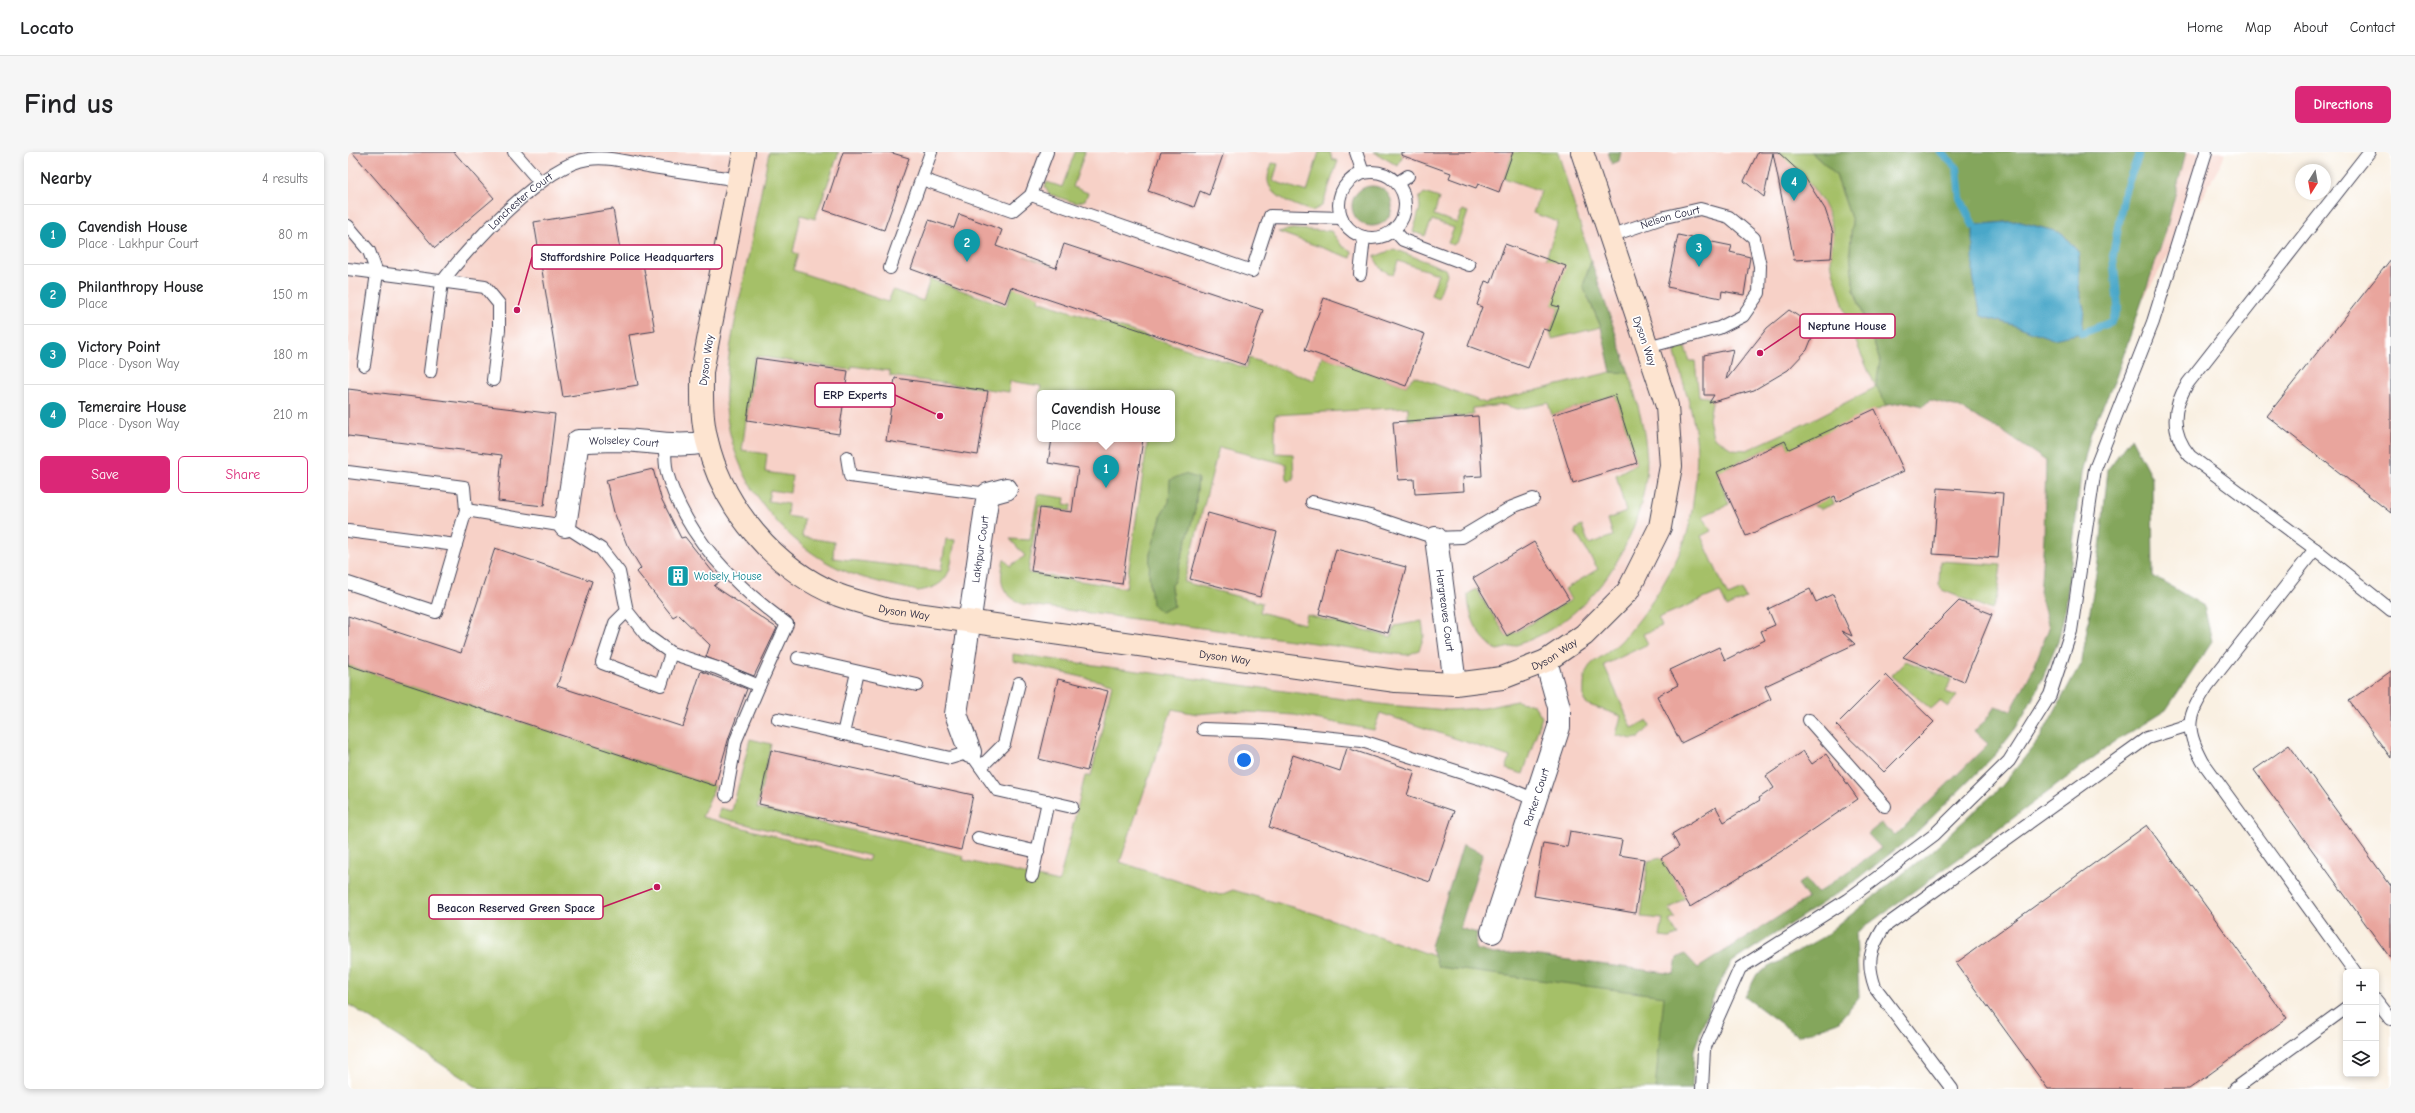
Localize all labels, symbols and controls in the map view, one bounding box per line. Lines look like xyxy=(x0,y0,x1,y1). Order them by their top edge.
text: Locato xyxy=(20,17,74,39)
text: Home xyxy=(2187,19,2223,36)
text: Map xyxy=(2245,19,2271,36)
text: About xyxy=(2293,19,2328,36)
text: Contact xyxy=(2350,19,2395,36)
button: Directions xyxy=(2295,86,2391,123)
text: Find us xyxy=(24,88,113,120)
north arrow xyxy=(2295,164,2331,200)
pin: 4 xyxy=(1781,168,1807,201)
text: Nearby xyxy=(40,169,91,188)
street label: Lanchester Court xyxy=(486,170,556,232)
text: 4 results xyxy=(262,171,308,186)
street label: Nelson Court xyxy=(1639,203,1702,232)
text: Cavendish House xyxy=(78,218,187,236)
text: 1 xyxy=(50,227,56,242)
text: 80 m xyxy=(278,227,308,242)
pin: 2 xyxy=(954,229,980,262)
pin: 3 xyxy=(1686,234,1712,267)
text: Place · Lakhpur Court xyxy=(78,236,198,251)
callout: Staffordshire Police Headquarters xyxy=(532,245,722,269)
text: Staffordshire Police Headquarters xyxy=(540,250,714,264)
text: Philanthropy House xyxy=(78,278,203,296)
text: 2 xyxy=(50,287,56,302)
text: 150 m xyxy=(273,287,308,302)
text: Place xyxy=(78,296,108,311)
callout: Neptune House xyxy=(1800,314,1895,338)
street label: Dyson Way xyxy=(1630,315,1659,368)
text: Neptune House xyxy=(1808,319,1886,333)
street label: Dyson Way xyxy=(696,334,717,386)
text: Victory Point xyxy=(78,338,160,356)
text: 3 xyxy=(50,347,56,362)
text: 180 m xyxy=(273,347,308,362)
text: Place · Dyson Way xyxy=(78,356,179,371)
callout: ERP Experts xyxy=(815,383,895,407)
text: ERP Experts xyxy=(823,388,887,402)
popup xyxy=(1037,390,1175,442)
text: Temeraire House xyxy=(78,398,186,416)
text: Cavendish House xyxy=(1051,400,1161,418)
text: 4 xyxy=(50,407,56,422)
text: 210 m xyxy=(273,407,308,422)
text: Place · Dyson Way xyxy=(78,416,179,431)
text: Place xyxy=(1051,418,1081,433)
street label: Wolseley Court xyxy=(589,434,660,450)
pin: 1 xyxy=(1093,455,1119,488)
button: Save xyxy=(40,456,170,493)
button: Share xyxy=(178,456,308,493)
street label: Lakhpur Court xyxy=(969,514,992,584)
building icon: Wolsely House xyxy=(665,563,691,589)
street label: Hargreaves Court xyxy=(1433,569,1457,653)
place label: Wolsely House xyxy=(694,570,762,583)
street label: Dyson Way xyxy=(877,602,930,623)
street label: Dyson Way xyxy=(1530,636,1580,673)
street label: Dyson Way xyxy=(1198,648,1251,668)
your location xyxy=(1234,750,1254,770)
street label: Parker Court xyxy=(1521,766,1552,828)
callout: Beacon Reserved Green Space xyxy=(429,895,603,919)
text: Beacon Reserved Green Space xyxy=(437,901,595,915)
map controls xyxy=(2343,969,2379,1077)
button: + xyxy=(2343,969,2379,1005)
button: − xyxy=(2343,1005,2379,1041)
button: layers xyxy=(2343,1041,2379,1077)

